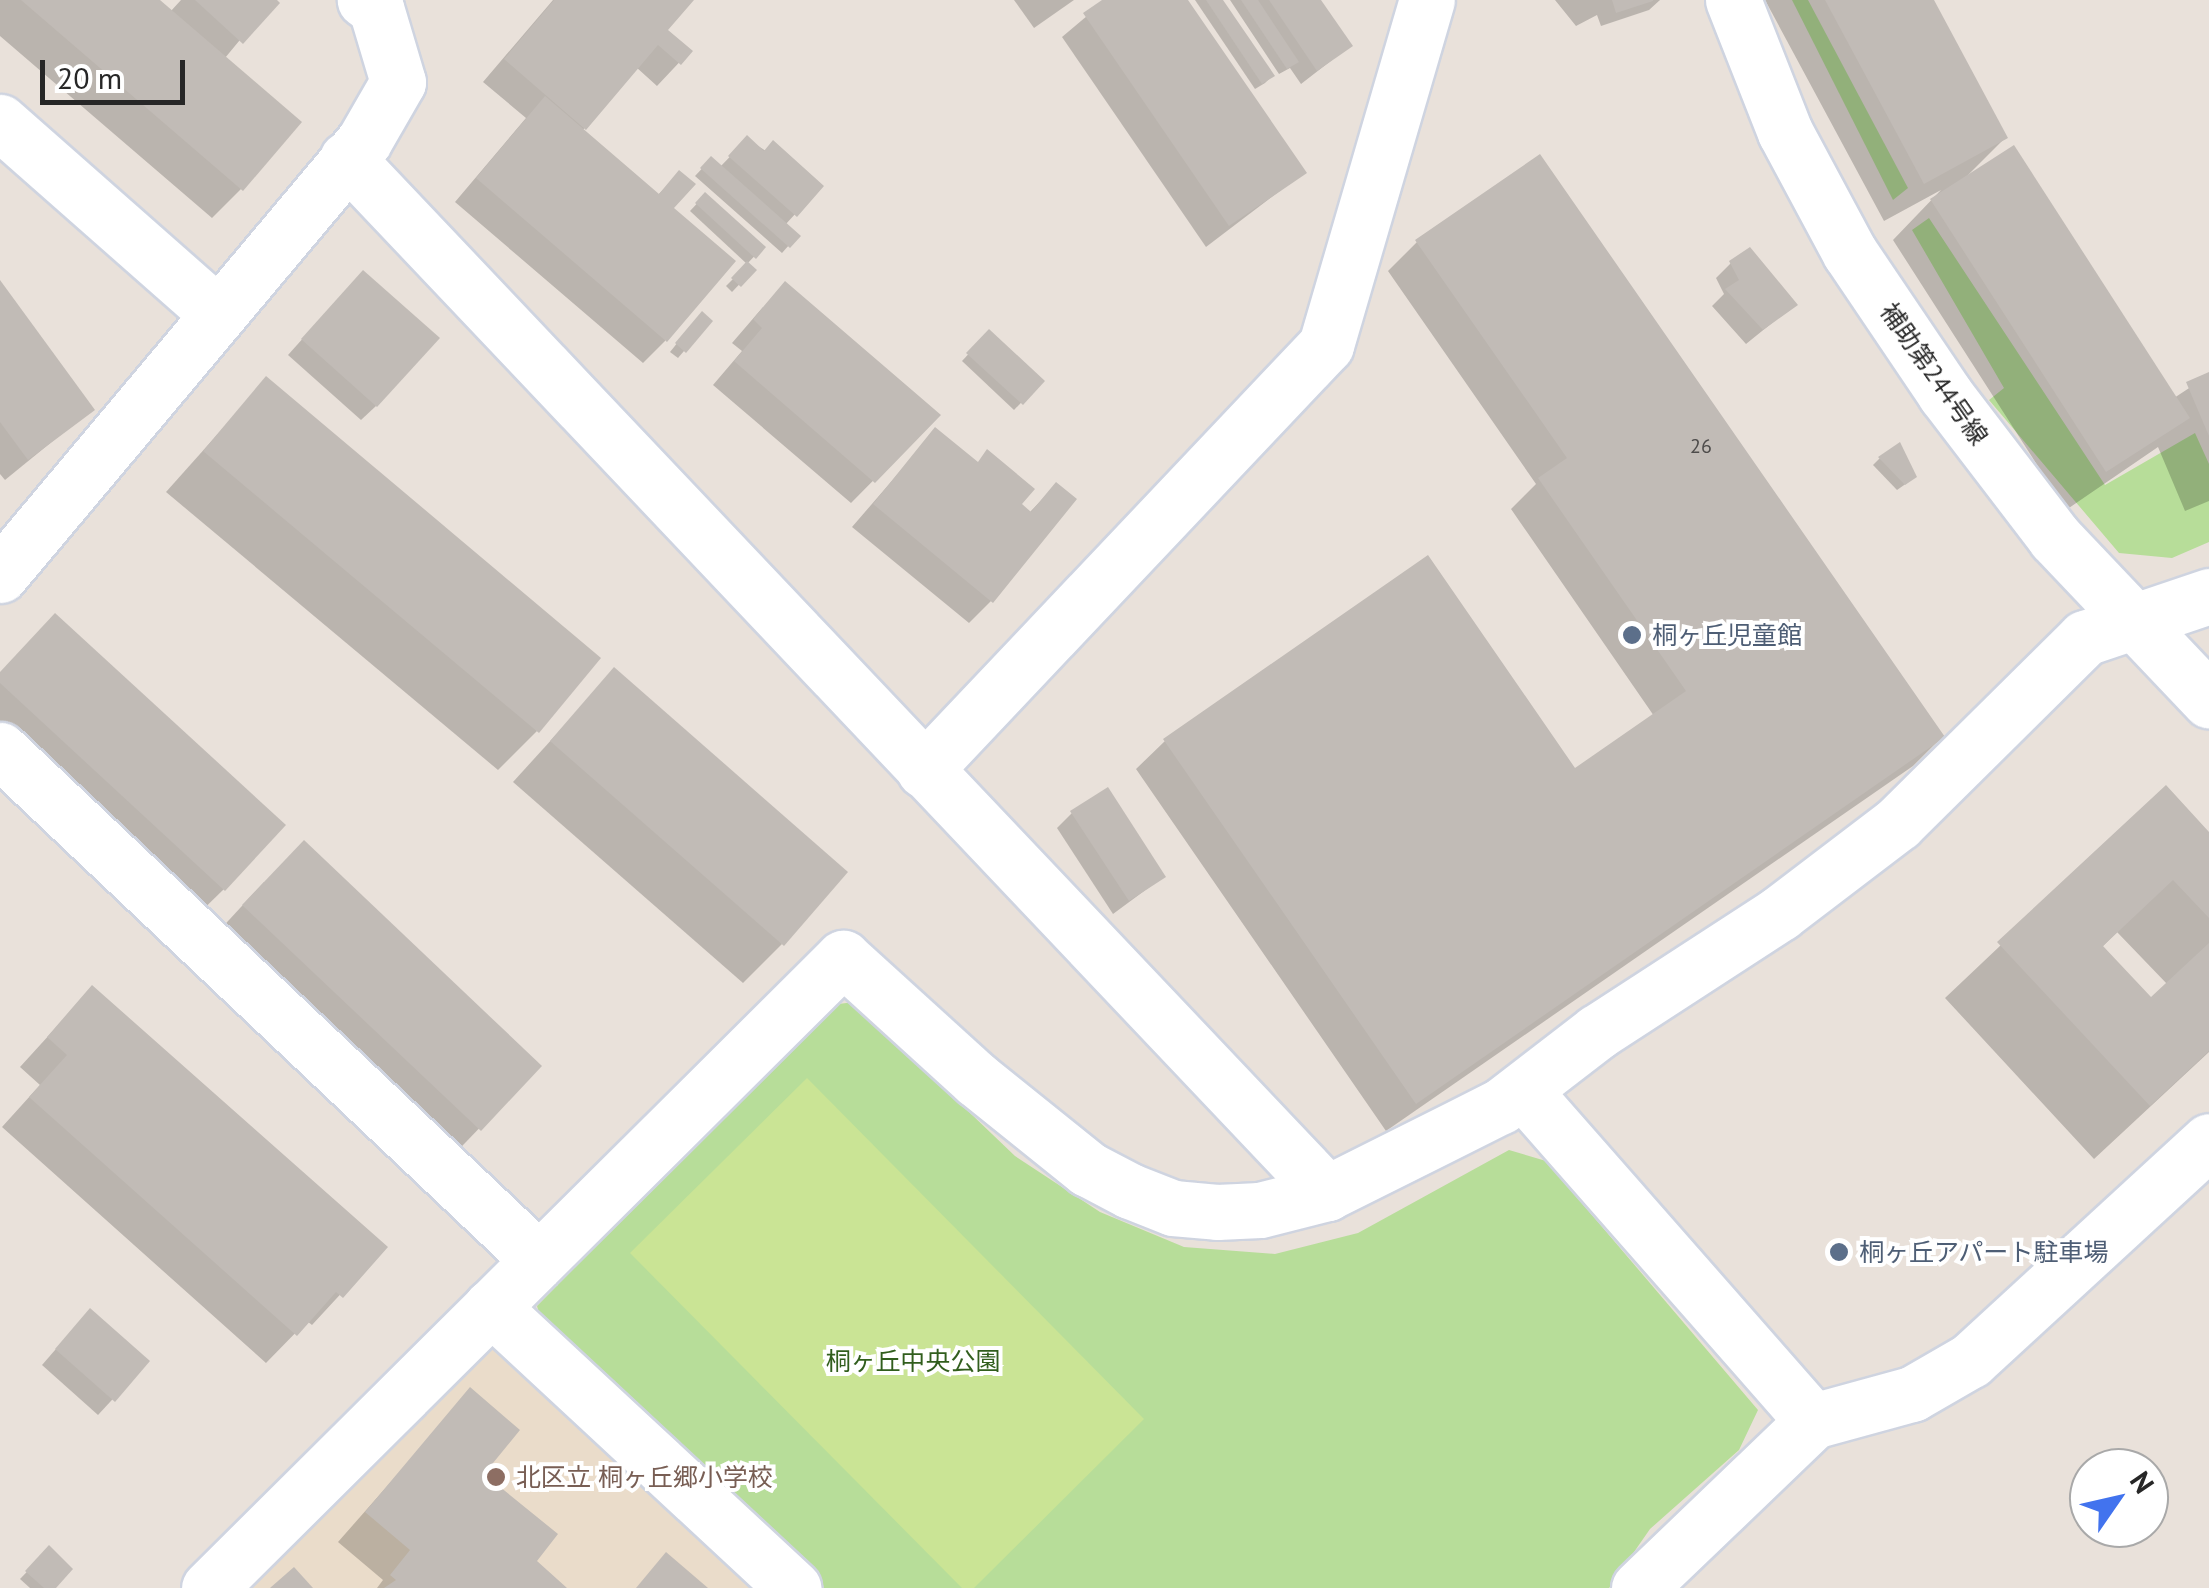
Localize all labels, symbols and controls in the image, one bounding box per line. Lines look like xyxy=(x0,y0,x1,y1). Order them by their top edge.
scale bar xyxy=(45,40,190,102)
text: 20 m xyxy=(57,58,122,97)
street label: 補助第244号線 xyxy=(1874,297,1994,451)
house number: 26 xyxy=(1690,434,1712,458)
place label: 桐ヶ丘児童館 xyxy=(1652,620,1802,650)
marker: 桐ヶ丘児童館 xyxy=(1621,624,1643,646)
place label: 桐ヶ丘アパート駐車場 xyxy=(1859,1237,2109,1267)
marker: 桐ヶ丘アパート駐車場 xyxy=(1828,1241,1850,1263)
park label: 桐ヶ丘中央公園 xyxy=(826,1346,1000,1376)
north arrow xyxy=(2069,1448,2169,1548)
place label: 北区立 桐ヶ丘郷小学校 xyxy=(516,1462,773,1492)
text: N xyxy=(2122,1464,2163,1500)
marker: 北区立 桐ヶ丘郷小学校 xyxy=(485,1466,507,1488)

